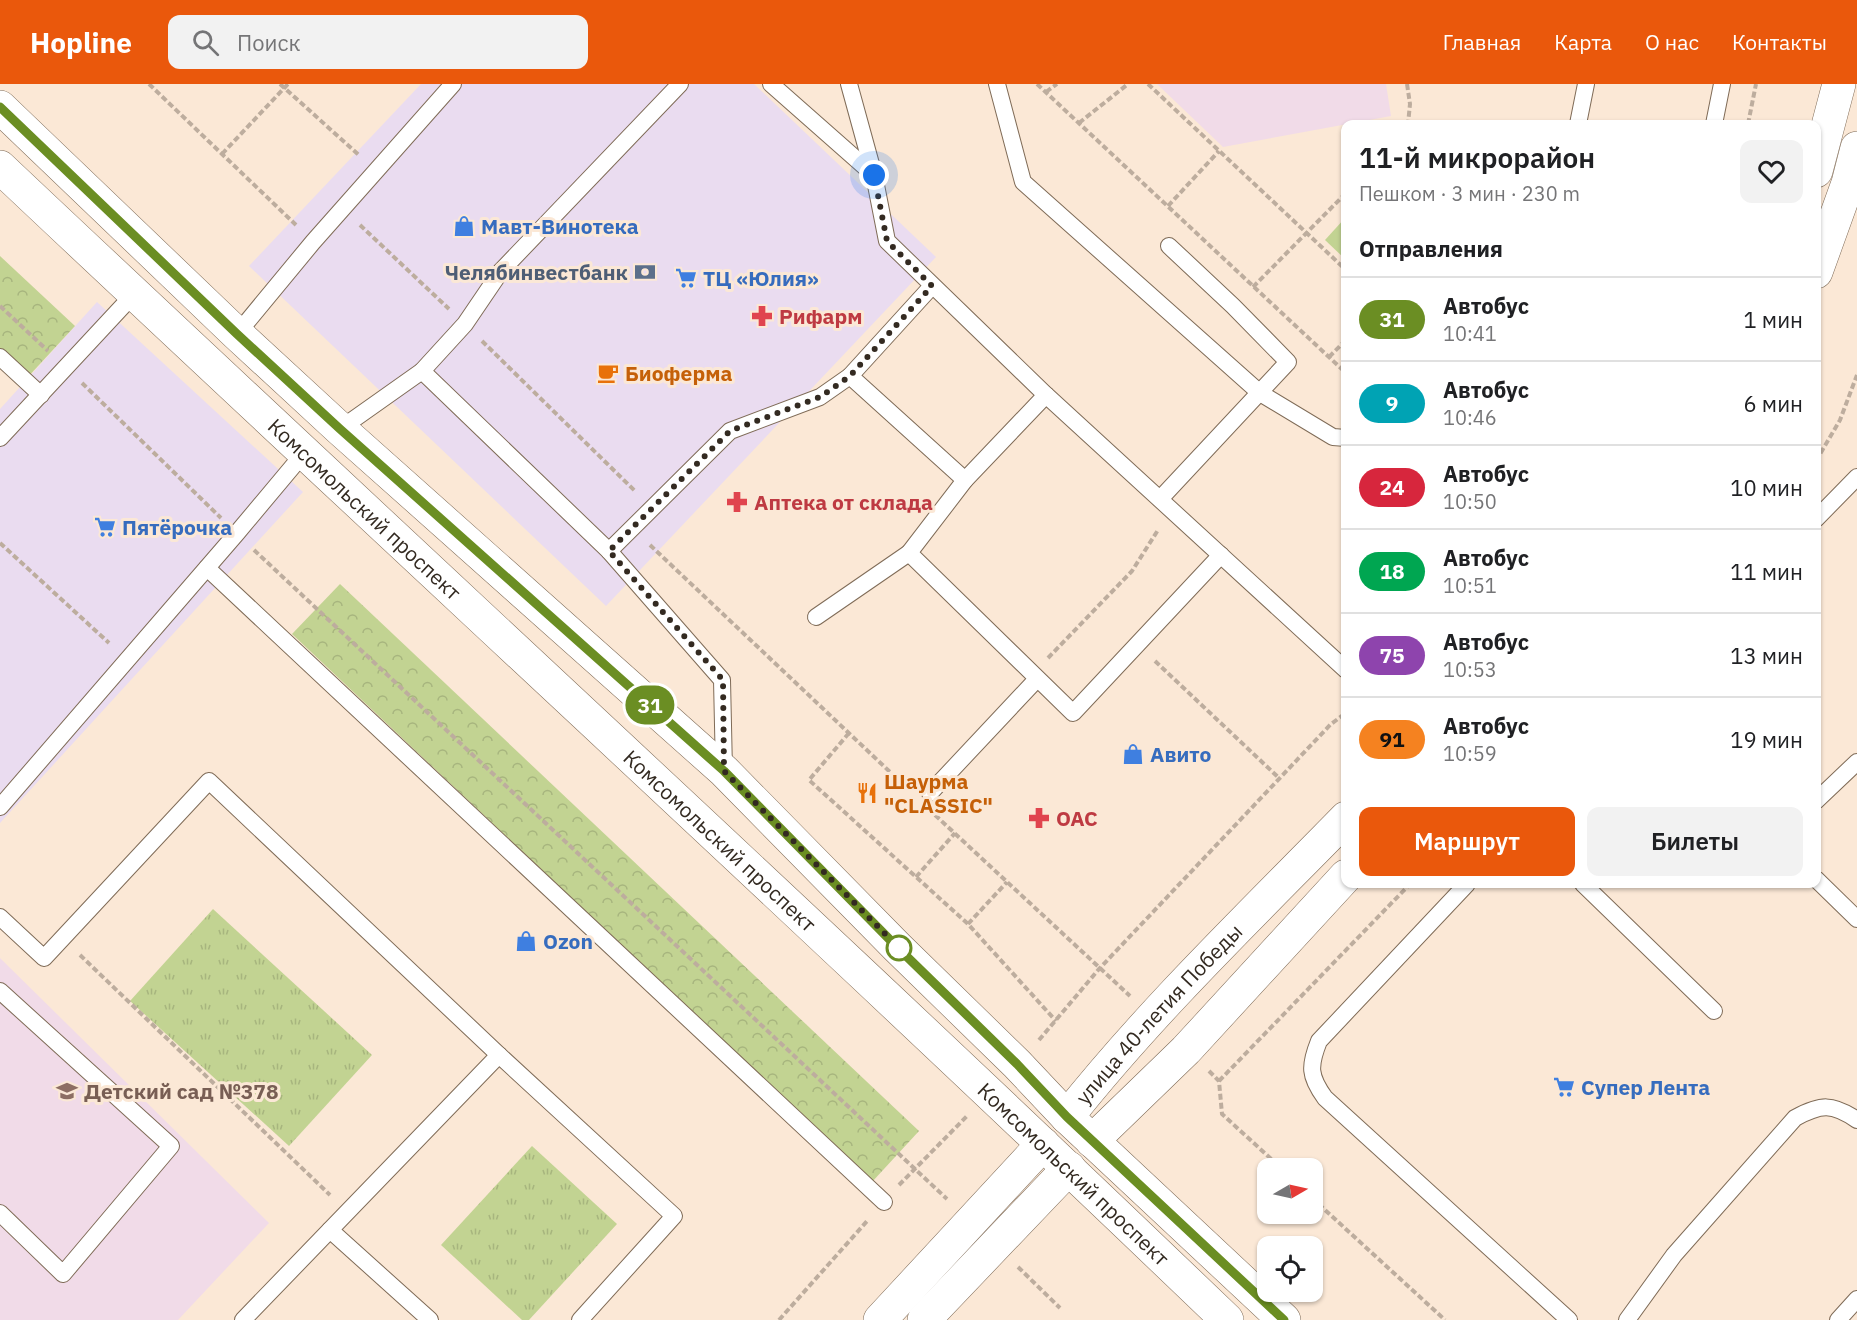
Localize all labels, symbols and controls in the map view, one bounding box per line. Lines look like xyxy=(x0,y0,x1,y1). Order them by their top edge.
search box xyxy=(168,15,588,69)
text: Hopline xyxy=(30,24,132,61)
icon: search xyxy=(189,26,222,59)
text: Поиск xyxy=(237,28,301,57)
text: Главная xyxy=(1443,28,1521,56)
text: Карта xyxy=(1554,28,1612,56)
text: О нас xyxy=(1645,28,1699,56)
text: Контакты xyxy=(1732,28,1827,56)
text: 11-й микрорайон xyxy=(1359,139,1595,176)
button: heart xyxy=(1740,140,1803,203)
your location xyxy=(859,160,889,190)
text: Пешком · 3 мин · 230 m xyxy=(1359,180,1580,207)
place label: Мавт-Винотека xyxy=(481,212,639,240)
shop icon: Мавт-Винотека xyxy=(452,214,476,238)
text: Отправления xyxy=(1359,234,1503,263)
place label: Челябинвестбанк xyxy=(445,258,628,286)
bank icon: Челябинвестбанк xyxy=(633,260,657,284)
place label: ТЦ «Юлия» xyxy=(703,264,819,292)
supermarket icon: ТЦ «Юлия» xyxy=(674,266,698,290)
text: Автобус xyxy=(1443,291,1529,320)
place label: Рифарм xyxy=(779,302,862,330)
pharmacy icon: Рифарм xyxy=(750,304,774,328)
text: 31 xyxy=(1379,305,1405,333)
text: 1 мин xyxy=(1743,305,1803,334)
text: 10:41 xyxy=(1443,320,1497,347)
place label: Биоферма xyxy=(625,359,732,387)
cafe icon: Биоферма xyxy=(596,361,620,385)
text: Автобус xyxy=(1443,375,1529,404)
text: 9 xyxy=(1386,389,1398,417)
text: 6 мин xyxy=(1743,389,1803,418)
text: 10:46 xyxy=(1443,404,1497,431)
street label: Комсомольский проспект xyxy=(262,412,467,606)
text: Автобус xyxy=(1443,459,1529,488)
text: 24 xyxy=(1379,473,1405,501)
text: 10 мин xyxy=(1730,473,1803,502)
place label: Аптека от склада xyxy=(754,488,933,516)
text: 10:50 xyxy=(1443,488,1497,515)
pharmacy icon: Аптека от склада xyxy=(725,490,749,514)
place label: Пятёрочка xyxy=(122,513,232,541)
supermarket icon: Пятёрочка xyxy=(93,515,117,539)
text: Автобус xyxy=(1443,543,1529,572)
text: 18 xyxy=(1379,557,1405,585)
text: 11 мин xyxy=(1730,557,1803,586)
text: 10:51 xyxy=(1443,572,1497,599)
text: Автобус xyxy=(1443,627,1529,656)
text: 75 xyxy=(1379,641,1405,669)
text: 13 мин xyxy=(1730,641,1803,670)
text: 10:53 xyxy=(1443,656,1497,683)
line badge: 31 xyxy=(623,686,677,724)
text: 31 xyxy=(637,691,663,719)
text: Автобус xyxy=(1443,711,1529,740)
text: 91 xyxy=(1379,725,1405,753)
text: 19 мин xyxy=(1730,725,1803,754)
place label: Авито xyxy=(1150,740,1212,768)
text: 10:59 xyxy=(1443,740,1497,767)
shop icon: Авито xyxy=(1121,742,1145,766)
street label: Комсомольский проспект xyxy=(618,743,823,938)
place label: Шаурма "CLASSIC" xyxy=(884,767,993,819)
restaurant icon: Шаурма "CLASSIC" xyxy=(855,781,879,805)
place label: ОАС xyxy=(1056,804,1098,832)
pharmacy icon: ОАС xyxy=(1027,806,1051,830)
button: Маршрут xyxy=(1359,807,1575,876)
button: Билеты xyxy=(1587,807,1803,876)
street label: улица 40-летия Победы xyxy=(1069,917,1248,1110)
place label: Ozon xyxy=(543,927,593,955)
shop icon: Ozon xyxy=(514,929,538,953)
unlabelled marker xyxy=(886,935,912,961)
place label: Супер Лента xyxy=(1581,1073,1710,1101)
supermarket icon: Супер Лента xyxy=(1552,1075,1576,1099)
street label: Комсомольский проспект xyxy=(972,1076,1176,1272)
place label: Детский сад №378 xyxy=(84,1077,279,1105)
school or university icon: Детский сад №378 xyxy=(55,1079,79,1103)
north arrow xyxy=(1257,1158,1323,1224)
map controls xyxy=(1257,1158,1323,1302)
button: locate xyxy=(1257,1236,1323,1302)

